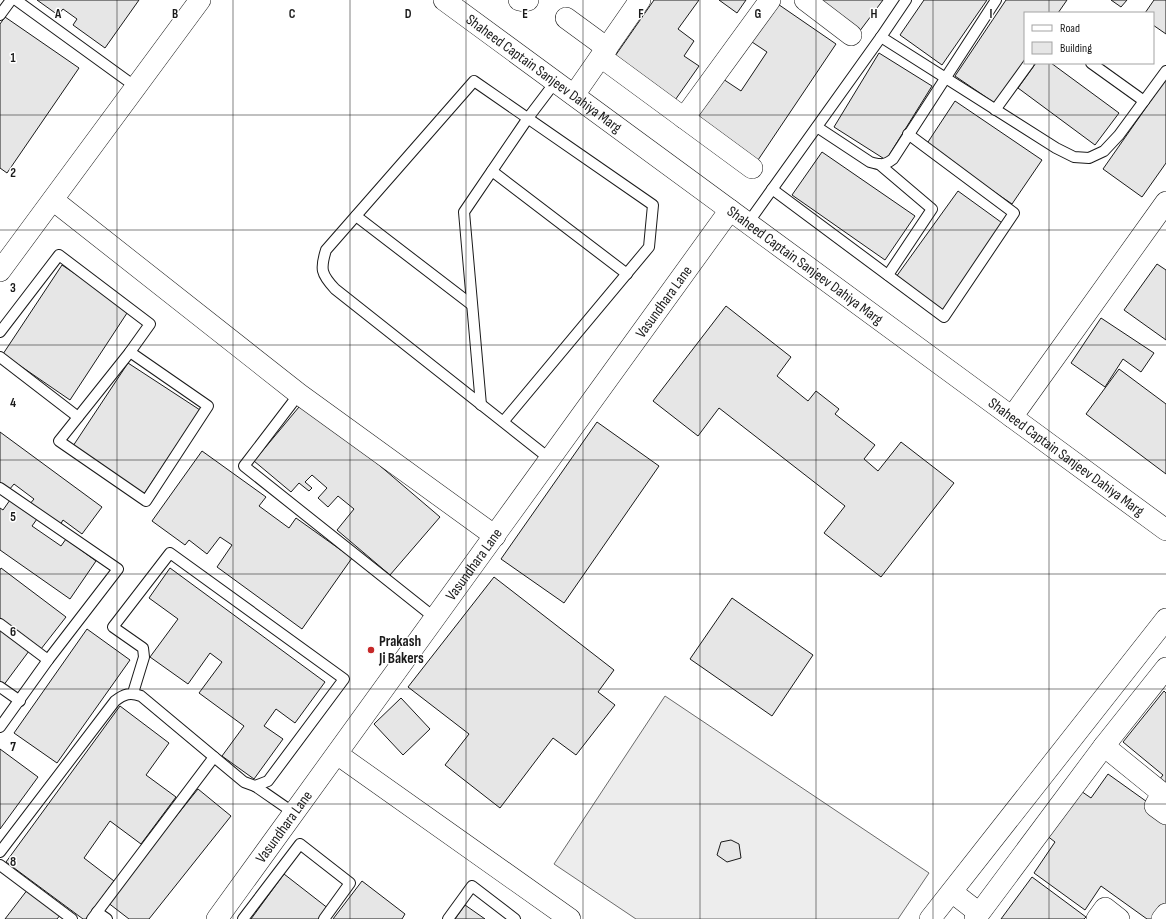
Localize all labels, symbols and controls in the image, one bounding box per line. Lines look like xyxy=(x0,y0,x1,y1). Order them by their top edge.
text: A xyxy=(54,6,62,22)
text: B xyxy=(172,6,178,22)
text: C xyxy=(289,6,296,22)
text: D xyxy=(405,6,412,22)
text: E xyxy=(522,6,528,22)
text: F xyxy=(638,6,644,22)
text: G xyxy=(755,6,762,22)
text: H xyxy=(871,6,878,22)
text: I xyxy=(990,6,993,22)
street label: Shaheed Captain Sanjeev Dahiya Marg xyxy=(462,10,625,137)
legend xyxy=(1024,12,1154,64)
text: Road xyxy=(1060,21,1080,36)
text: Building xyxy=(1060,41,1092,56)
text: 1 xyxy=(10,50,16,66)
text: 2 xyxy=(10,165,16,181)
street label: Shaheed Captain Sanjeev Dahiya Marg xyxy=(723,202,887,329)
street label: Vasundhara Lane xyxy=(632,262,697,342)
text: 3 xyxy=(10,280,16,296)
street label: Shaheed Captain Sanjeev Dahiya Marg xyxy=(984,394,1148,521)
text: 4 xyxy=(10,395,16,411)
text: 5 xyxy=(10,509,16,525)
street label: Vasundhara Lane xyxy=(442,525,507,604)
text: 6 xyxy=(10,624,16,640)
place label: Prakash Ji Bakers xyxy=(378,632,424,668)
marker: Prakash Ji Bakers xyxy=(366,645,376,655)
text: 7 xyxy=(10,739,16,755)
street label: Vasundhara Lane xyxy=(252,787,317,867)
text: 8 xyxy=(10,854,16,870)

